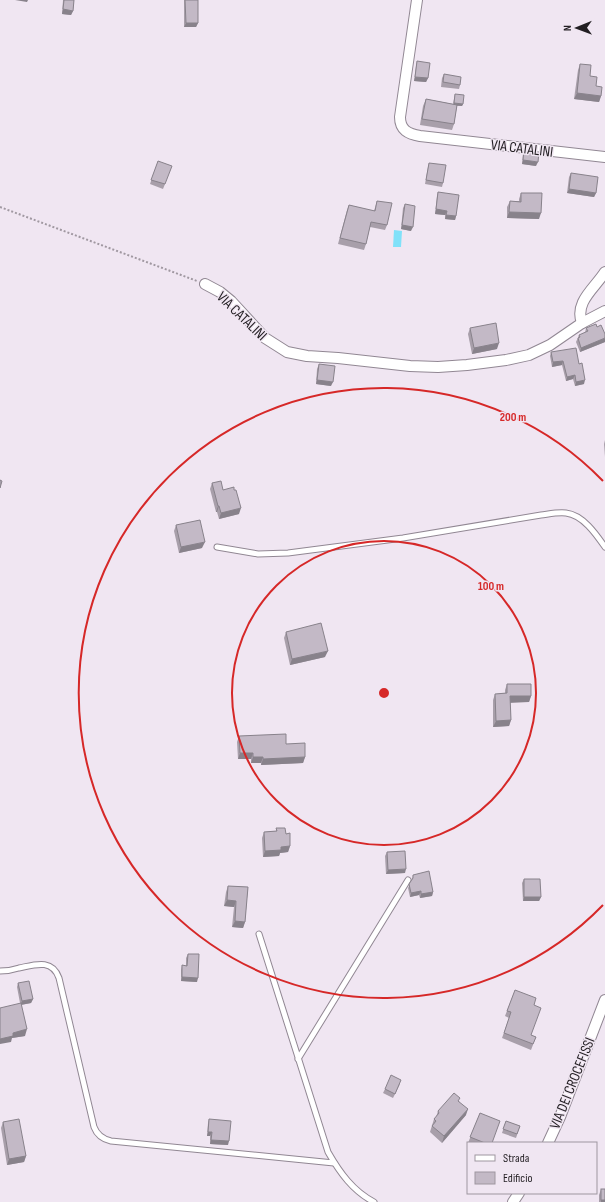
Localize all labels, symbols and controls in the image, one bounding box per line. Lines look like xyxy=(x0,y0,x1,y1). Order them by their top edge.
north arrow xyxy=(557,8,597,48)
text: N xyxy=(561,25,574,31)
street label: VIA CATALINI xyxy=(490,135,554,162)
street label: VIA CATALINI xyxy=(212,288,271,345)
text: 200 m xyxy=(500,410,526,425)
text: 100 m xyxy=(478,579,504,594)
centre of rings xyxy=(377,686,391,700)
street label: VIA DEI CROCEFISSI xyxy=(545,1035,599,1132)
legend xyxy=(467,1142,597,1194)
text: Strada xyxy=(503,1151,530,1166)
text: Edificio xyxy=(503,1171,532,1186)

